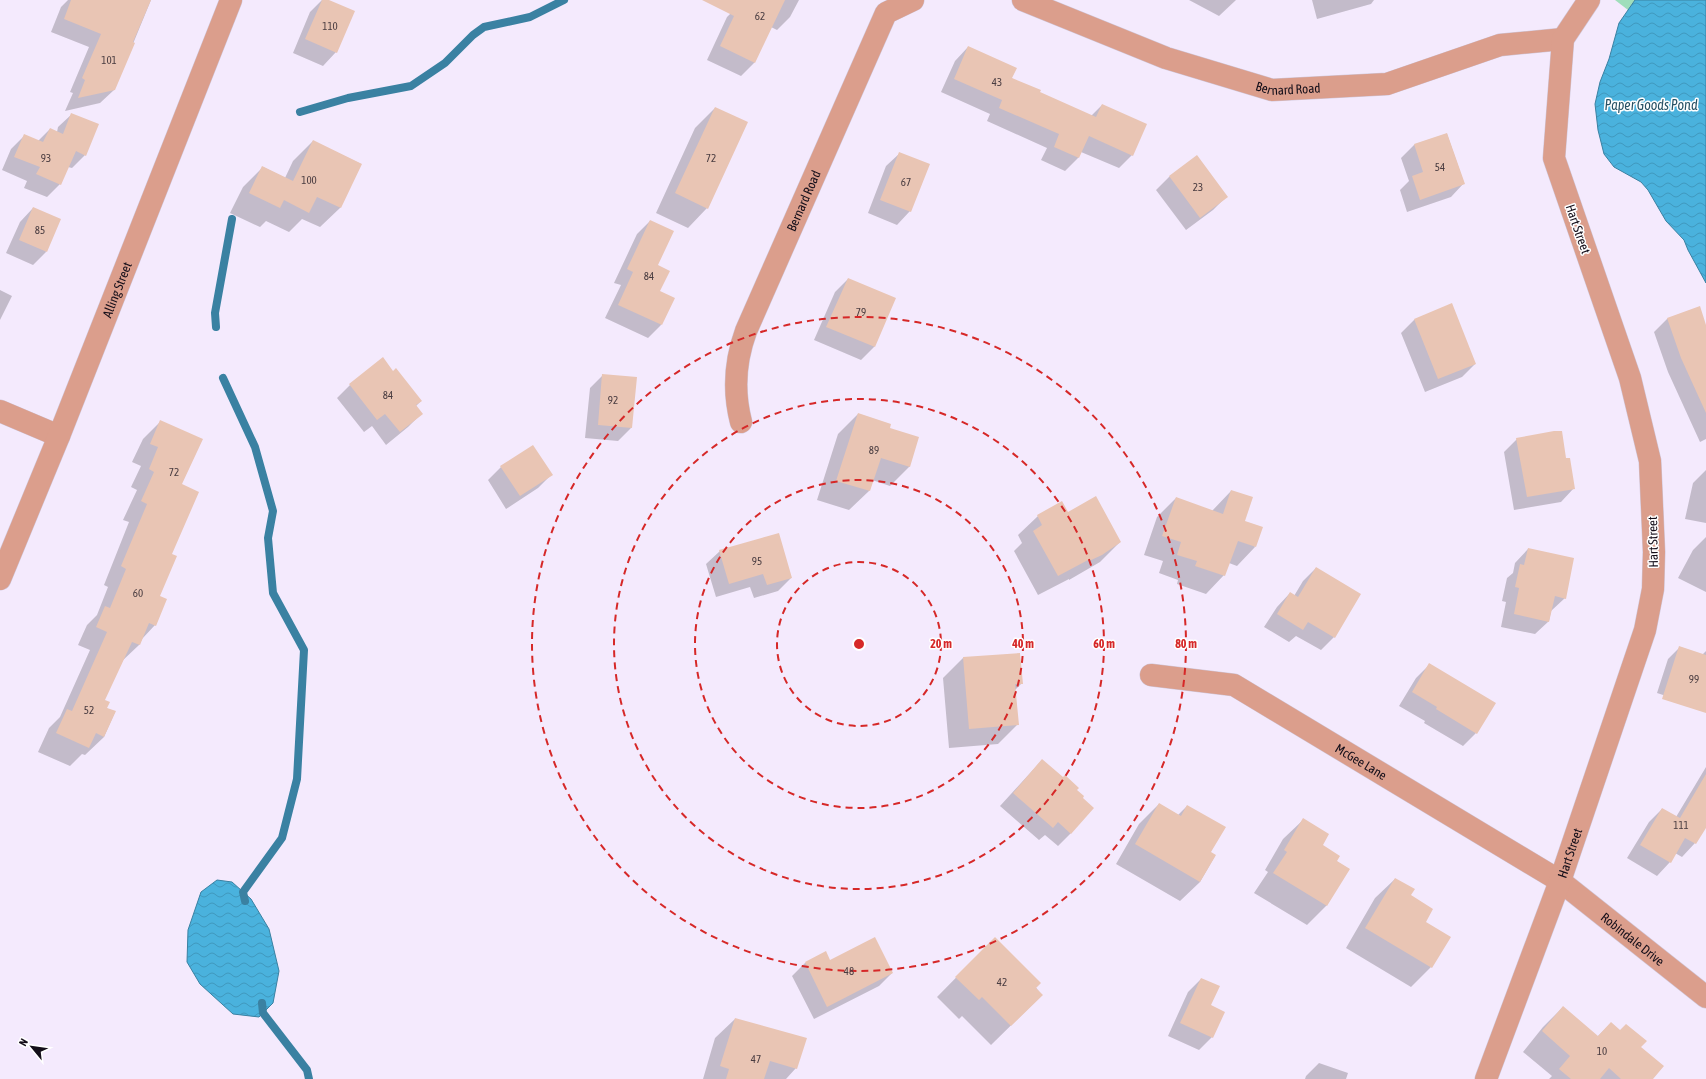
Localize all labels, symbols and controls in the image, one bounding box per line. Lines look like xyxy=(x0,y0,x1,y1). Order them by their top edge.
house number: 62 xyxy=(755,10,765,22)
house number: 110 xyxy=(322,20,338,32)
house number: 101 xyxy=(101,54,117,66)
house number: 43 xyxy=(992,76,1002,88)
street label: Bernard Road xyxy=(1254,78,1321,98)
water label: Paper Goods Pond xyxy=(1604,97,1698,113)
house number: 93 xyxy=(41,152,51,164)
house number: 72 xyxy=(706,152,716,164)
house number: 54 xyxy=(1435,161,1445,173)
street label: Bernard Road xyxy=(783,168,823,233)
house number: 100 xyxy=(301,174,317,186)
house number: 67 xyxy=(901,176,911,188)
house number: 23 xyxy=(1193,181,1203,193)
street label: Hart Street xyxy=(1563,202,1594,256)
house number: 85 xyxy=(35,224,45,236)
street label: Alling Street xyxy=(99,259,135,320)
house number: 84 xyxy=(644,270,654,282)
house number: 79 xyxy=(856,306,866,318)
house number: 84 xyxy=(383,389,393,401)
house number: 92 xyxy=(608,394,618,406)
house number: 89 xyxy=(869,444,879,456)
house number: 72 xyxy=(169,466,179,478)
street label: Hart Street xyxy=(1645,516,1661,568)
house number: 95 xyxy=(752,555,762,567)
house number: 60 xyxy=(133,587,143,599)
centre of rings xyxy=(852,637,866,651)
text: 20 m xyxy=(930,637,952,651)
text: 40 m xyxy=(1011,637,1034,651)
text: 60 m xyxy=(1093,637,1115,651)
text: 80 m xyxy=(1175,637,1197,651)
house number: 99 xyxy=(1689,673,1699,685)
house number: 52 xyxy=(84,704,94,716)
street label: McGee Lane xyxy=(1333,740,1390,783)
house number: 111 xyxy=(1673,819,1689,831)
street label: Hart Street xyxy=(1554,826,1585,880)
street label: Robindale Drive xyxy=(1598,909,1668,969)
house number: 48 xyxy=(844,965,854,977)
house number: 42 xyxy=(997,976,1007,988)
north arrow xyxy=(12,1027,52,1067)
text: N xyxy=(16,1036,30,1048)
house number: 10 xyxy=(1597,1045,1607,1057)
house number: 47 xyxy=(751,1053,761,1065)

